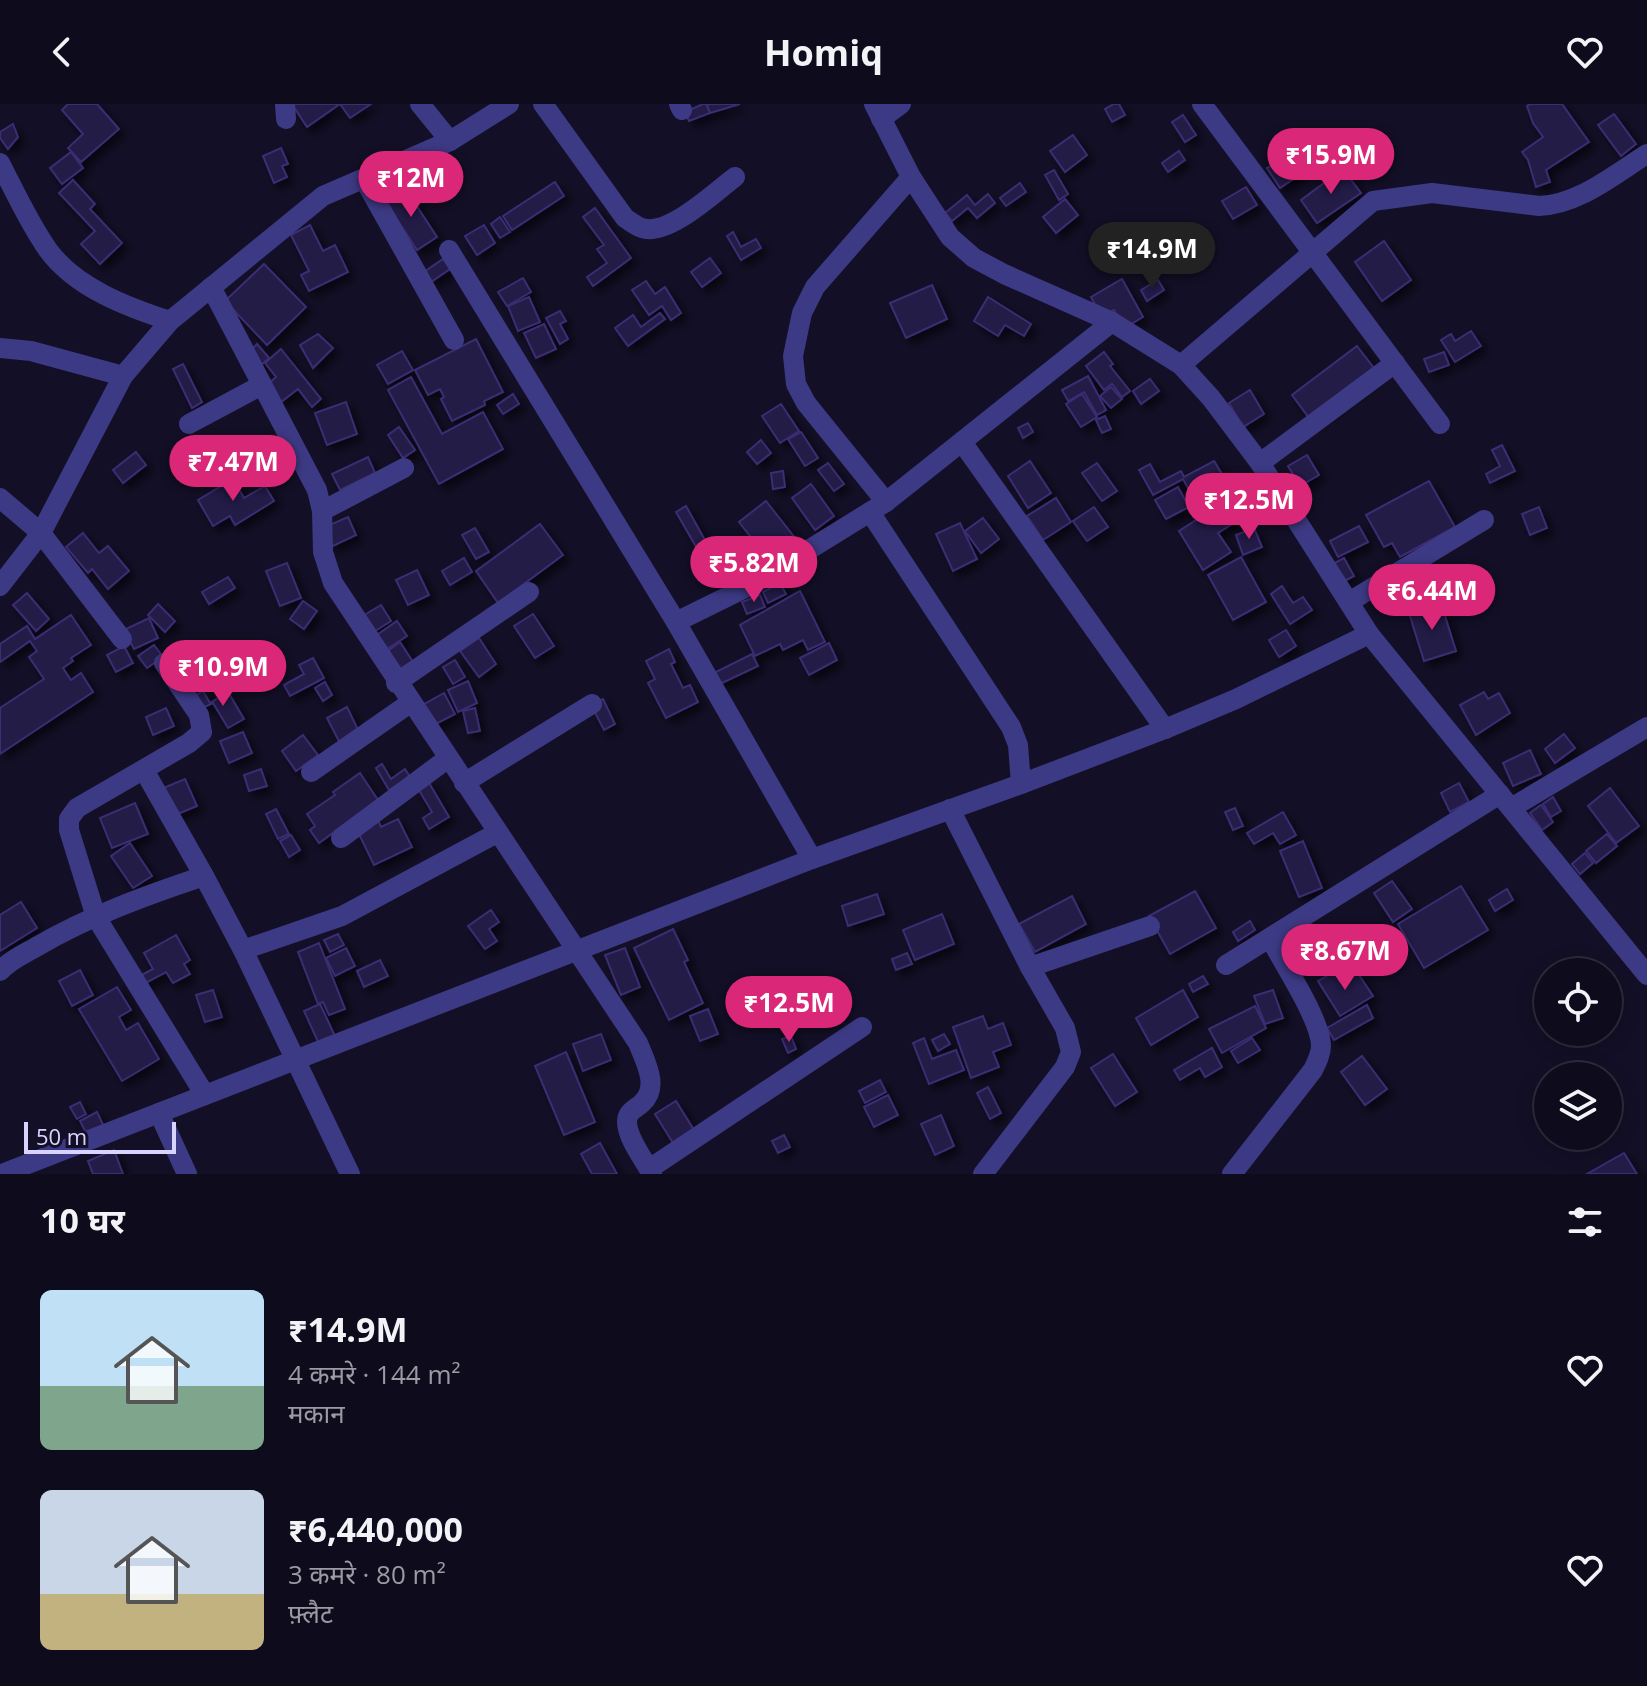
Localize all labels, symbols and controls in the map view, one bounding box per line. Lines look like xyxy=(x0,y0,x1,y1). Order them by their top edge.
text: Homiq xyxy=(764,28,883,77)
icon: back xyxy=(40,30,84,74)
icon: heart xyxy=(1563,30,1607,74)
pin: ₹15.9M xyxy=(1266,128,1396,196)
text: ₹15.9M xyxy=(1285,136,1377,172)
pin: ₹12M xyxy=(364,151,458,219)
text: ₹12M xyxy=(376,159,446,195)
pin: ₹14.9M xyxy=(1087,222,1217,290)
text: ₹14.9M xyxy=(1106,230,1198,266)
pin: ₹7.47M xyxy=(168,435,298,503)
text: ₹7.47M xyxy=(187,443,279,479)
pin: ₹12.5M xyxy=(1184,473,1314,541)
text: ₹12.5M xyxy=(1203,481,1295,517)
pin: ₹5.82M xyxy=(689,536,819,604)
text: ₹5.82M xyxy=(708,544,800,580)
pin: ₹6.44M xyxy=(1367,564,1497,632)
text: ₹6.44M xyxy=(1386,572,1478,608)
pin: ₹10.9M xyxy=(158,640,288,708)
text: ₹10.9M xyxy=(177,648,269,684)
pin: ₹8.67M xyxy=(1280,924,1410,992)
text: ₹8.67M xyxy=(1299,932,1391,968)
map controls xyxy=(1534,958,1622,1150)
button: locate xyxy=(1534,958,1622,1046)
pin: ₹12.5M xyxy=(724,976,854,1044)
text: ₹12.5M xyxy=(743,984,835,1020)
button: layers xyxy=(1534,1062,1622,1150)
scale bar xyxy=(24,1118,176,1154)
text: 50 m xyxy=(36,1121,87,1151)
text: 10 घर xyxy=(40,1197,125,1243)
icon: filters xyxy=(1563,1200,1607,1244)
text: ₹14.9M xyxy=(288,1306,408,1352)
icon: home xyxy=(104,1322,200,1418)
icon: heart xyxy=(1563,1348,1607,1392)
text: 4 कमरे · 144 m² xyxy=(288,1356,461,1392)
text: मकान xyxy=(288,1395,345,1431)
text: ₹6,440,000 xyxy=(288,1506,463,1552)
icon: home xyxy=(104,1522,200,1618)
icon: heart xyxy=(1563,1548,1607,1592)
text: 3 कमरे · 80 m² xyxy=(288,1556,446,1592)
text: फ़्लैट xyxy=(288,1595,333,1631)

